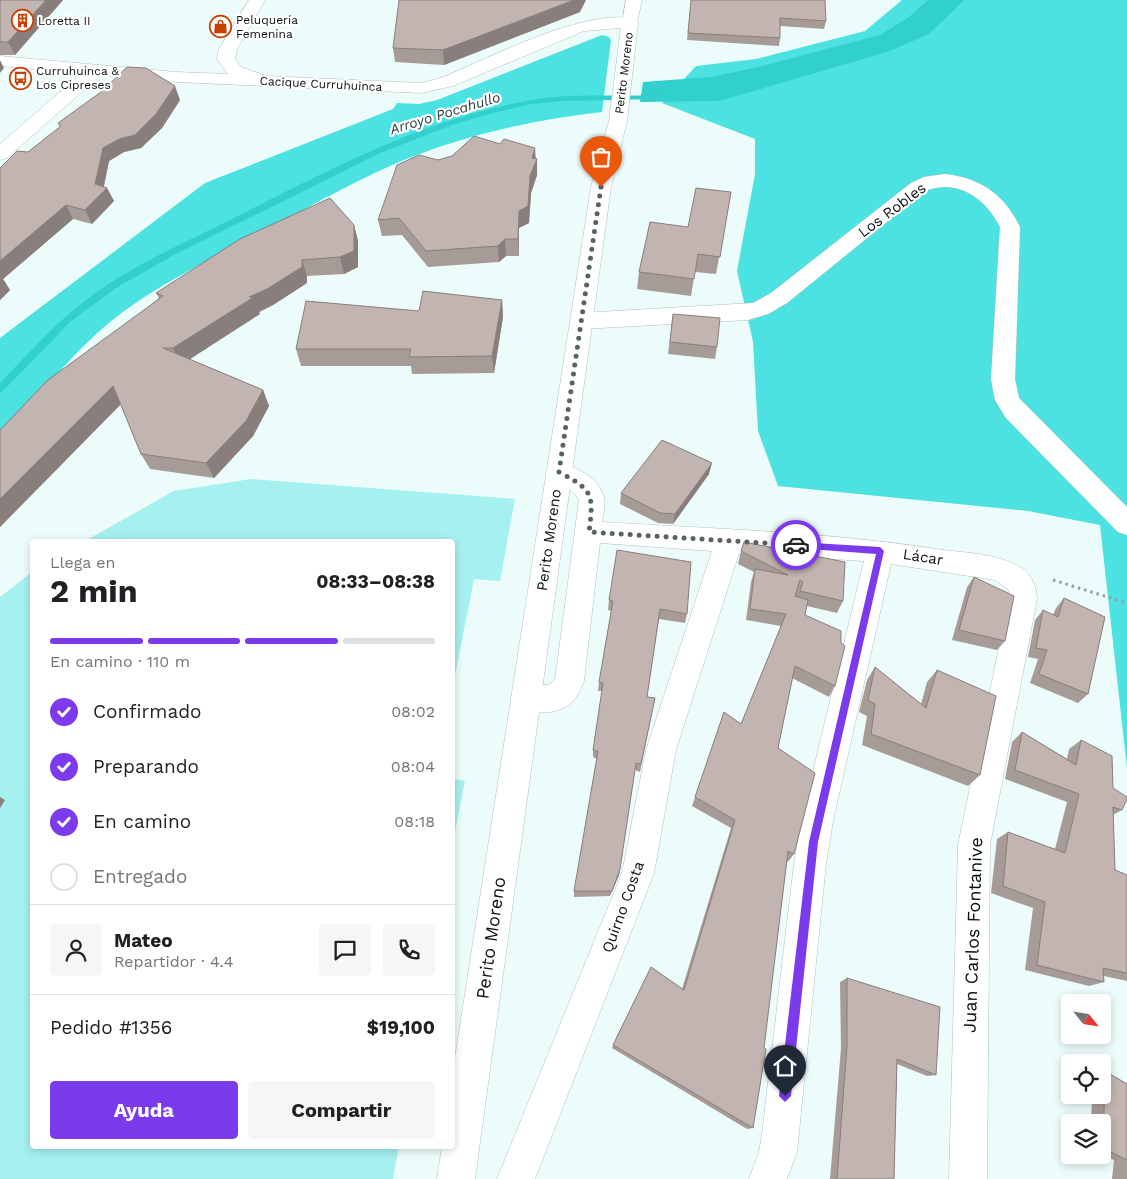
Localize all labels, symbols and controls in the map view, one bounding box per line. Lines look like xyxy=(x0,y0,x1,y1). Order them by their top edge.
building icon: Loretta II xyxy=(10,9,34,33)
place label: Peluquería Femenina xyxy=(236,13,298,41)
place label: Loretta II xyxy=(38,14,91,28)
shop icon: Peluquería Femenina xyxy=(208,15,232,39)
street label: Perito Moreno xyxy=(612,31,636,115)
place label: Curruhuinca & Los Cipreses xyxy=(36,64,120,92)
bus stop icon: Curruhuinca & Los Cipreses xyxy=(8,66,32,90)
street label: Cacique Curruhuinca xyxy=(259,74,383,94)
water label: Arroyo Pocahullo xyxy=(387,89,502,138)
pin xyxy=(580,136,622,187)
icon: bag xyxy=(587,143,615,171)
street label: Los Robles xyxy=(855,179,929,241)
street label: Perito Moreno xyxy=(533,488,565,592)
courier xyxy=(771,520,821,570)
icon: car xyxy=(782,531,810,559)
street label: Lácar xyxy=(902,545,944,569)
text: Llega en xyxy=(50,553,116,572)
text: 08:33–08:38 xyxy=(316,570,435,593)
text: 2 min xyxy=(50,572,138,610)
text: En camino · 110 m xyxy=(50,652,190,671)
icon: check xyxy=(50,698,78,726)
text: Confirmado xyxy=(93,700,202,723)
text: 08:02 xyxy=(391,702,435,721)
icon: check xyxy=(50,753,78,781)
text: Preparando xyxy=(93,755,199,778)
text: 08:04 xyxy=(391,757,435,776)
icon: check xyxy=(50,808,78,836)
text: En camino xyxy=(93,810,191,833)
text: 08:18 xyxy=(394,812,435,831)
street label: Juan Carlos Fontanive xyxy=(959,837,986,1033)
street label: Quirno Costa xyxy=(598,858,648,955)
text: Entregado xyxy=(93,865,187,888)
street label: Perito Moreno xyxy=(472,875,509,1000)
button: person xyxy=(50,924,102,976)
button: chat xyxy=(319,924,371,976)
button: phone xyxy=(383,924,435,976)
text: Mateo xyxy=(114,929,173,952)
text: Repartidor · 4.4 xyxy=(114,952,234,971)
north arrow xyxy=(1061,994,1111,1044)
map controls xyxy=(1061,994,1111,1164)
text: Pedido #1356 xyxy=(50,1016,172,1039)
text: $19,100 xyxy=(367,1016,435,1039)
pin xyxy=(764,1045,806,1096)
icon: home xyxy=(771,1052,799,1080)
button: locate xyxy=(1061,1054,1111,1104)
button: Ayuda xyxy=(50,1081,238,1139)
button: Compartir xyxy=(248,1081,435,1139)
button: layers xyxy=(1061,1114,1111,1164)

